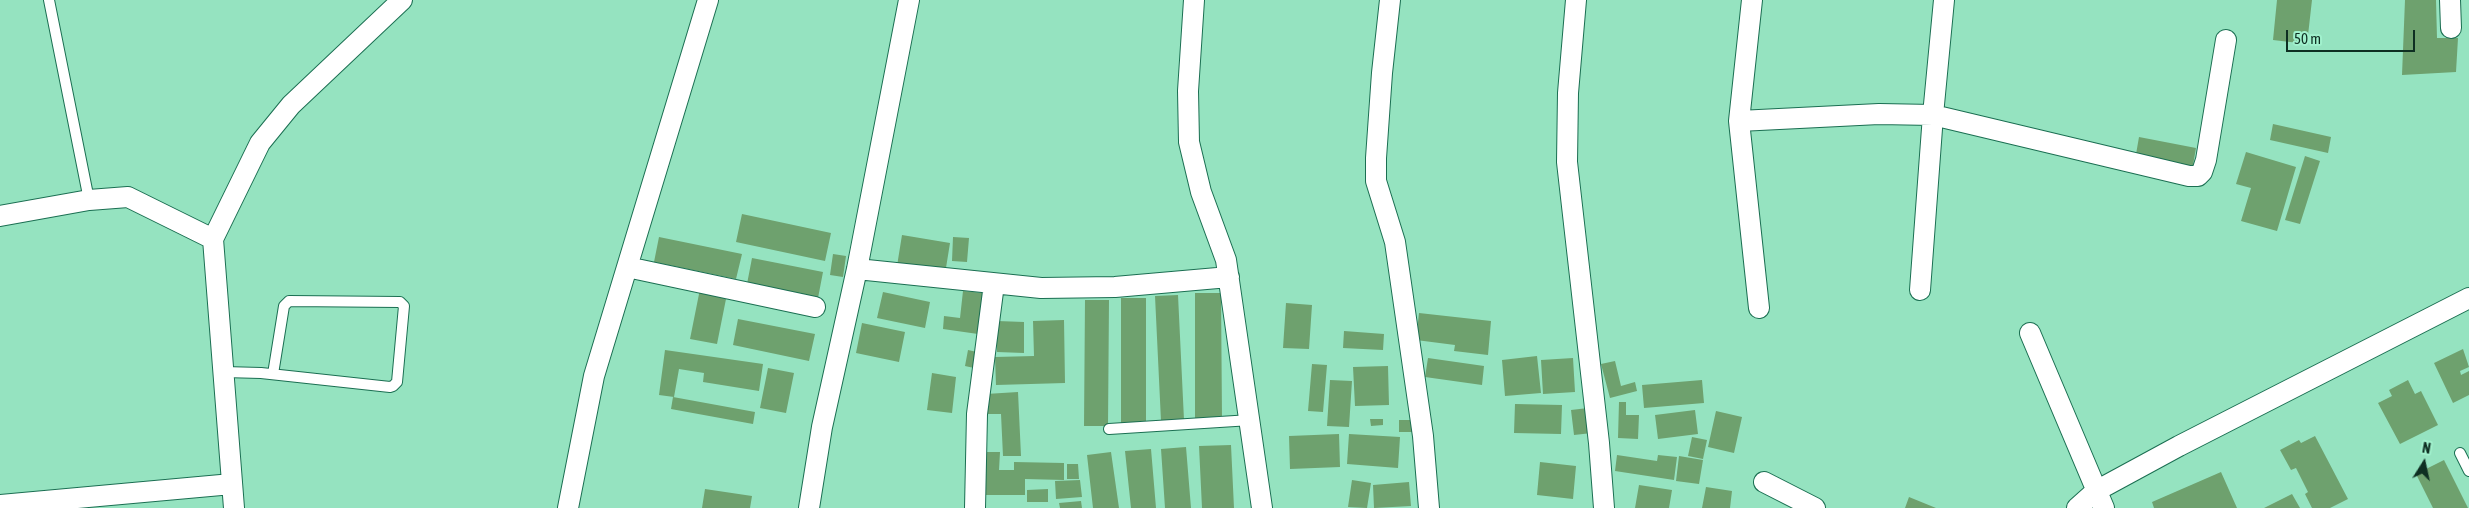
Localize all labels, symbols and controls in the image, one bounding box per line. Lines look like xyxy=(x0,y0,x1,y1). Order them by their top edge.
scale bar xyxy=(2289,20,2418,52)
text: 50 m xyxy=(2294,30,2321,47)
north arrow xyxy=(2399,438,2449,488)
text: N xyxy=(2421,440,2432,457)

